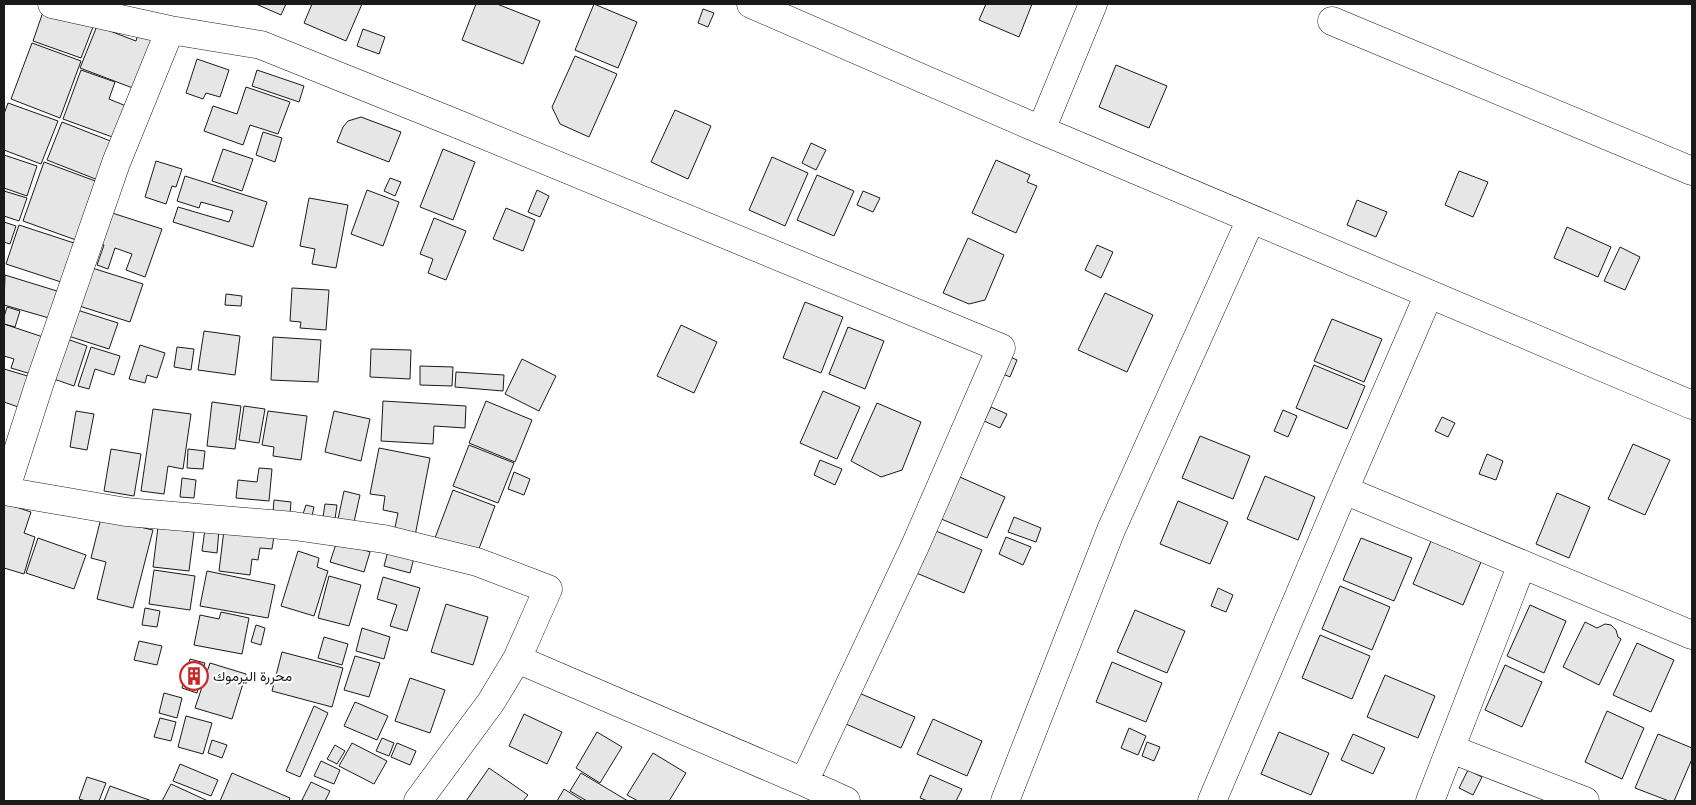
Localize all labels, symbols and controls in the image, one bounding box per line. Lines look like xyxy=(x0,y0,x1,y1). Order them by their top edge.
building icon: محررة اليرموك xyxy=(179,661,209,691)
place label: محررة اليرموك xyxy=(213,667,292,685)

